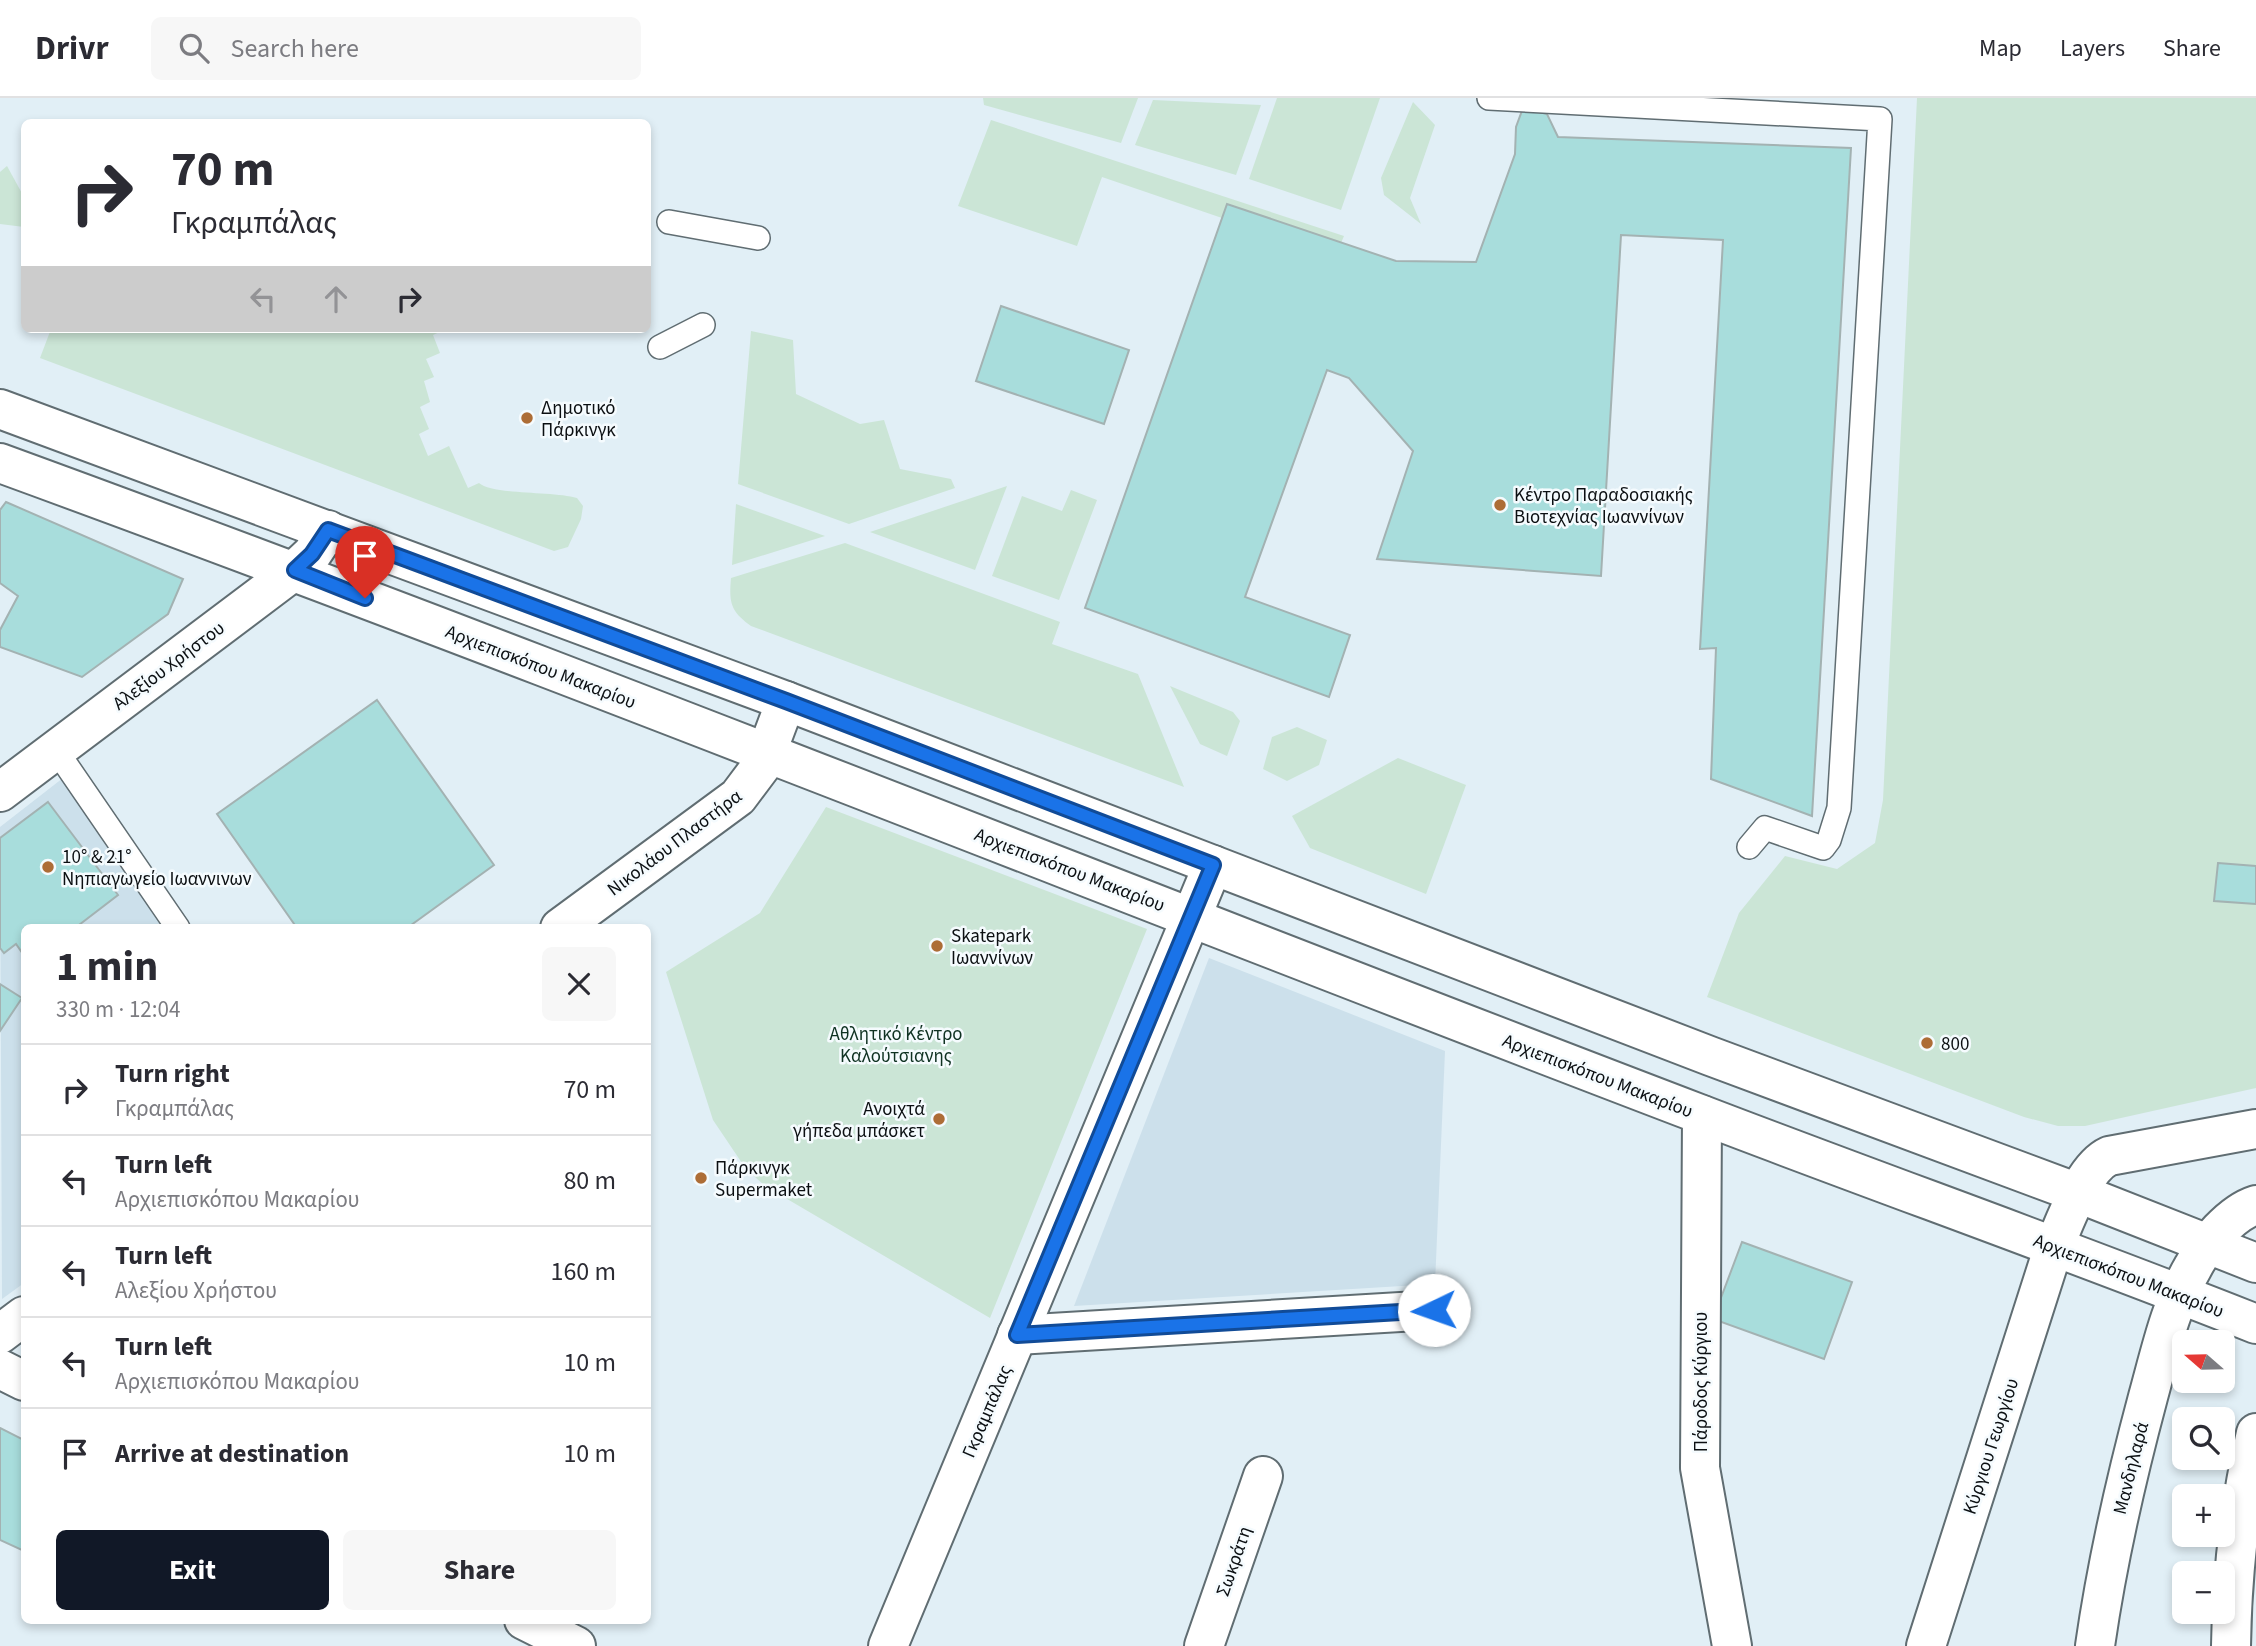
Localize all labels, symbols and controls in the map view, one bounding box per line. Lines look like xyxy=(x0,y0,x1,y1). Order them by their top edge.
search box xyxy=(151,17,641,80)
text: Drivr xyxy=(35,25,109,72)
icon: search xyxy=(175,29,213,67)
text: Search here xyxy=(231,30,359,67)
text: Map xyxy=(1979,31,2022,66)
text: Layers xyxy=(2060,31,2125,66)
text: Share xyxy=(2163,31,2221,66)
text: 70 m xyxy=(171,135,275,205)
icon: right xyxy=(56,147,147,238)
text: Γκραμπάλας xyxy=(171,200,337,246)
icon: left xyxy=(244,280,282,318)
icon: ahead xyxy=(317,280,355,318)
icon: right xyxy=(390,280,428,318)
place label: Δημοτικό Πάρκινγκ xyxy=(541,395,616,444)
marker: Δημοτικό Πάρκινγκ xyxy=(519,410,535,426)
place label: Κέντρο Παραδοσιακής Βιοτεχνίας Ιωαννίνων xyxy=(1514,482,1693,531)
marker: Κέντρο Παραδοσιακής Βιοτεχνίας Ιωαννίνων xyxy=(1492,497,1508,513)
pin xyxy=(335,526,395,598)
icon: arrive xyxy=(346,537,384,575)
street label: Αλεξίου Χρήστου xyxy=(107,615,230,717)
street label: Αρχιεπισκόπου Μακαρίου xyxy=(441,619,640,716)
street label: Νικολάου Πλαστήρα xyxy=(602,783,748,903)
street label: Αρχιεπισκόπου Μακαρίου xyxy=(970,822,1169,919)
place label: 10° & 21° Νηπιαγωγείο Ιωαννινων xyxy=(62,844,252,893)
marker: 10° & 21° Νηπιαγωγείο Ιωαννινων xyxy=(40,859,56,875)
place label: Skatepark Ιωαννίνων xyxy=(951,923,1033,972)
text: 1 min xyxy=(56,937,158,997)
marker: Skatepark Ιωαννίνων xyxy=(929,938,945,954)
button: close xyxy=(542,947,616,1021)
text: 330 m · 12:04 xyxy=(56,993,180,1026)
park label: Αθλητικό Κέντρο Καλούτσιανης xyxy=(829,1021,963,1070)
street label: Αρχιεπισκόπου Μακαρίου xyxy=(1498,1028,1697,1125)
place label: 800 xyxy=(1941,1031,1969,1058)
marker: 800 xyxy=(1919,1035,1935,1051)
text: Turn right xyxy=(115,1055,230,1092)
icon: right xyxy=(56,1071,94,1109)
text: 70 m xyxy=(563,1071,616,1108)
text: Γκραμπάλας xyxy=(115,1092,234,1125)
place label: Ανοιχτά γήπεδα μπάσκετ xyxy=(793,1096,925,1145)
marker: Ανοιχτά γήπεδα μπάσκετ xyxy=(931,1111,947,1127)
text: Turn left xyxy=(115,1146,212,1183)
place label: Πάρκινγκ Supermaket xyxy=(715,1155,813,1204)
icon: left xyxy=(56,1162,94,1200)
text: 80 m xyxy=(563,1162,616,1199)
marker: Πάρκινγκ Supermaket xyxy=(693,1170,709,1186)
text: Αρχιεπισκόπου Μακαρίου xyxy=(115,1183,359,1216)
street label: Αρχιεπισκόπου Μακαρίου xyxy=(2029,1228,2228,1325)
text: Turn left xyxy=(115,1237,212,1274)
icon: left xyxy=(56,1253,94,1291)
text: 160 m xyxy=(550,1253,616,1290)
position arrow xyxy=(1397,1273,1471,1347)
text: Αλεξίου Χρήστου xyxy=(115,1274,277,1307)
street label: Πάροδος Κύργιου xyxy=(1688,1312,1715,1452)
text: Turn left xyxy=(115,1328,212,1365)
north arrow xyxy=(2172,1330,2235,1393)
map controls xyxy=(2172,1330,2235,1624)
icon: left xyxy=(56,1344,94,1382)
text: 10 m xyxy=(563,1344,616,1381)
street label: Γκραμπάλας xyxy=(956,1361,1019,1462)
text: Αρχιεπισκόπου Μακαρίου xyxy=(115,1365,359,1398)
street label: Κύργιου Γεωργίου xyxy=(1957,1375,2026,1518)
button: search xyxy=(2172,1407,2235,1470)
street label: Μανδηλαρά xyxy=(2107,1419,2156,1517)
icon: arrive xyxy=(56,1435,94,1473)
text: Arrive at destination xyxy=(115,1435,349,1472)
text: 10 m xyxy=(563,1435,616,1472)
button: + xyxy=(2172,1484,2235,1547)
street label: Σωκράτη xyxy=(1210,1523,1259,1600)
button: Exit xyxy=(56,1530,329,1610)
button: Share xyxy=(343,1530,616,1610)
button: − xyxy=(2172,1561,2235,1624)

